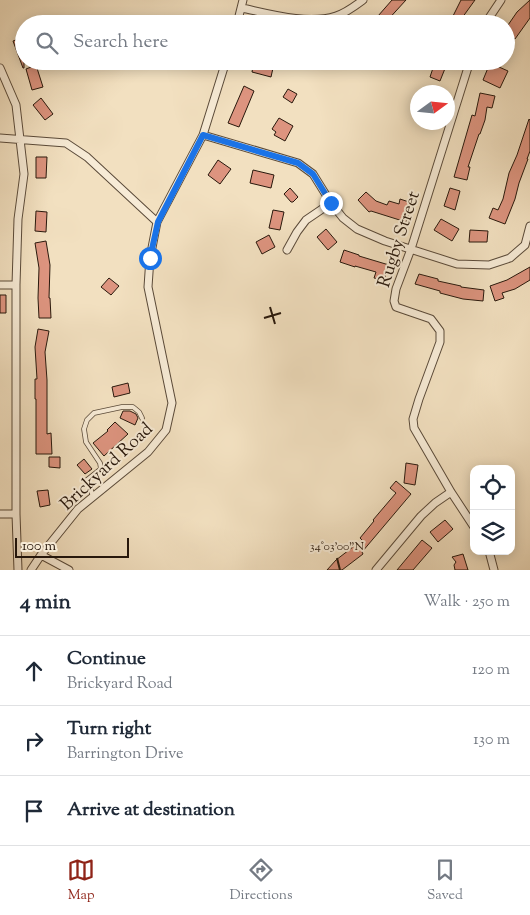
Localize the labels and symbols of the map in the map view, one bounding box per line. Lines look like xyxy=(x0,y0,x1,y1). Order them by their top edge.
north arrow xyxy=(410,85,455,130)
street label: Rugby Street xyxy=(372,188,428,291)
route end xyxy=(320,192,343,215)
route start xyxy=(139,247,162,270)
street label: Brickyard Road xyxy=(55,417,160,518)
scale bar xyxy=(15,535,129,558)
text: 34°03'00"N xyxy=(310,538,365,556)

